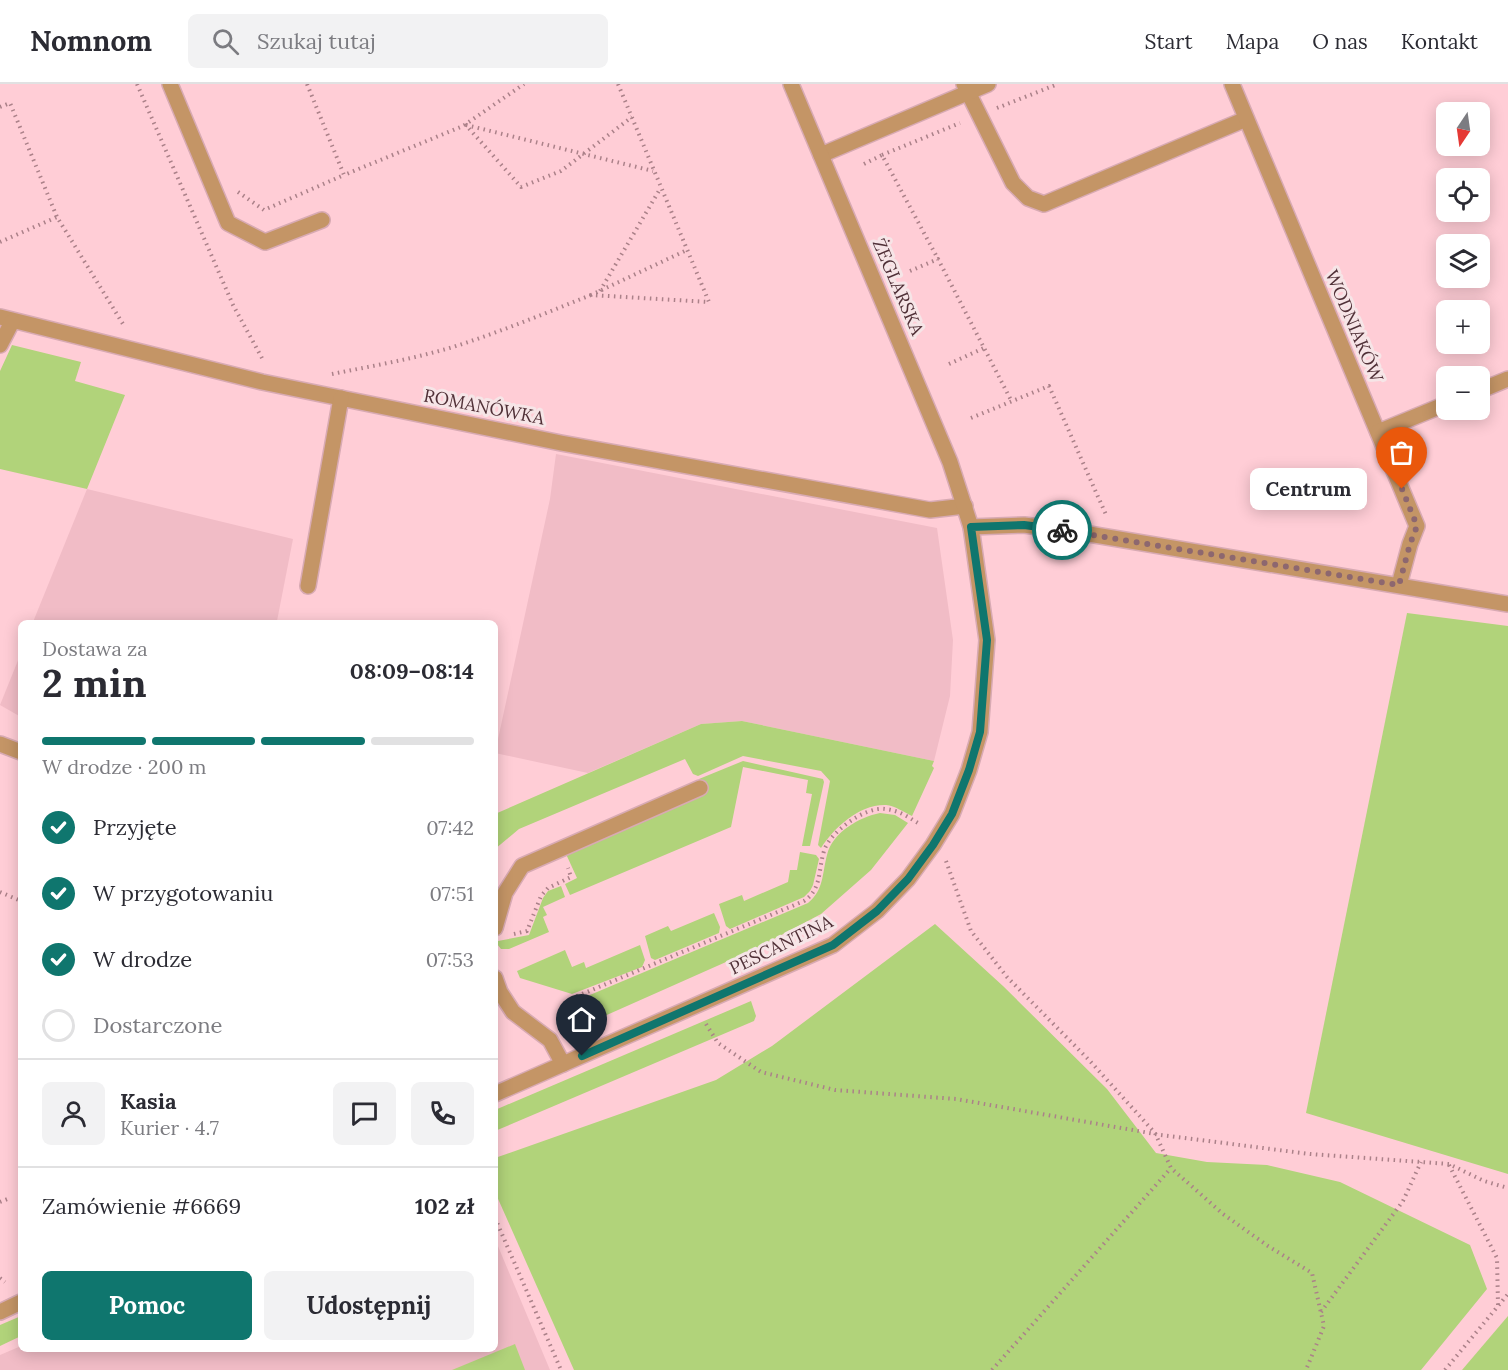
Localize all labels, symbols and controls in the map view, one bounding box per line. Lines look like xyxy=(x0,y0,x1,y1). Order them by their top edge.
search box xyxy=(188,14,608,68)
text: Nomnom xyxy=(30,23,152,59)
icon: search xyxy=(209,25,242,58)
text: Szukaj tutaj xyxy=(257,27,376,55)
text: Start xyxy=(1145,28,1193,55)
text: Mapa xyxy=(1226,28,1279,55)
text: O nas xyxy=(1312,28,1368,55)
text: Kontakt xyxy=(1401,28,1478,55)
north arrow xyxy=(1436,102,1490,156)
map controls xyxy=(1436,102,1490,420)
button: locate xyxy=(1436,168,1490,222)
button: layers xyxy=(1436,234,1490,288)
street label: ŻEGLARSKA xyxy=(868,235,929,339)
street label: WODNIAKÓW xyxy=(1320,266,1389,386)
button: + xyxy=(1436,300,1490,354)
button: − xyxy=(1436,366,1490,420)
street label: ROMANÓWKA xyxy=(422,384,547,430)
pin xyxy=(1376,427,1427,489)
icon: bag xyxy=(1385,436,1418,469)
callout: Centrum xyxy=(1249,468,1366,510)
text: Centrum xyxy=(1266,476,1351,501)
courier xyxy=(1032,500,1092,560)
icon: bike xyxy=(1046,514,1079,547)
text: Dostawa za xyxy=(42,636,148,661)
text: 08:09–08:14 xyxy=(350,657,474,685)
text: 2 min xyxy=(42,658,147,708)
text: W drodze · 200 m xyxy=(42,754,206,779)
icon: check xyxy=(42,811,75,844)
text: Przyjęte xyxy=(93,813,177,841)
text: 07:42 xyxy=(426,815,474,840)
icon: check xyxy=(42,877,75,910)
text: W przygotowaniu xyxy=(93,879,273,907)
text: 07:51 xyxy=(430,881,474,906)
street label: PESCANTINA xyxy=(725,909,837,979)
icon: check xyxy=(42,943,75,976)
text: W drodze xyxy=(93,945,192,973)
text: 07:53 xyxy=(426,947,474,972)
pin xyxy=(556,994,607,1056)
icon: home xyxy=(565,1003,598,1036)
text: Dostarczone xyxy=(93,1011,223,1039)
button: person xyxy=(42,1082,105,1145)
button: chat xyxy=(333,1082,396,1145)
button: phone xyxy=(411,1082,474,1145)
text: Kasia xyxy=(120,1087,176,1115)
text: Kurier · 4.7 xyxy=(120,1115,219,1140)
text: Zamówienie #6669 xyxy=(42,1192,241,1220)
text: 102 zł xyxy=(415,1192,474,1220)
button: Pomoc xyxy=(42,1271,252,1340)
button: Udostępnij xyxy=(264,1271,474,1340)

